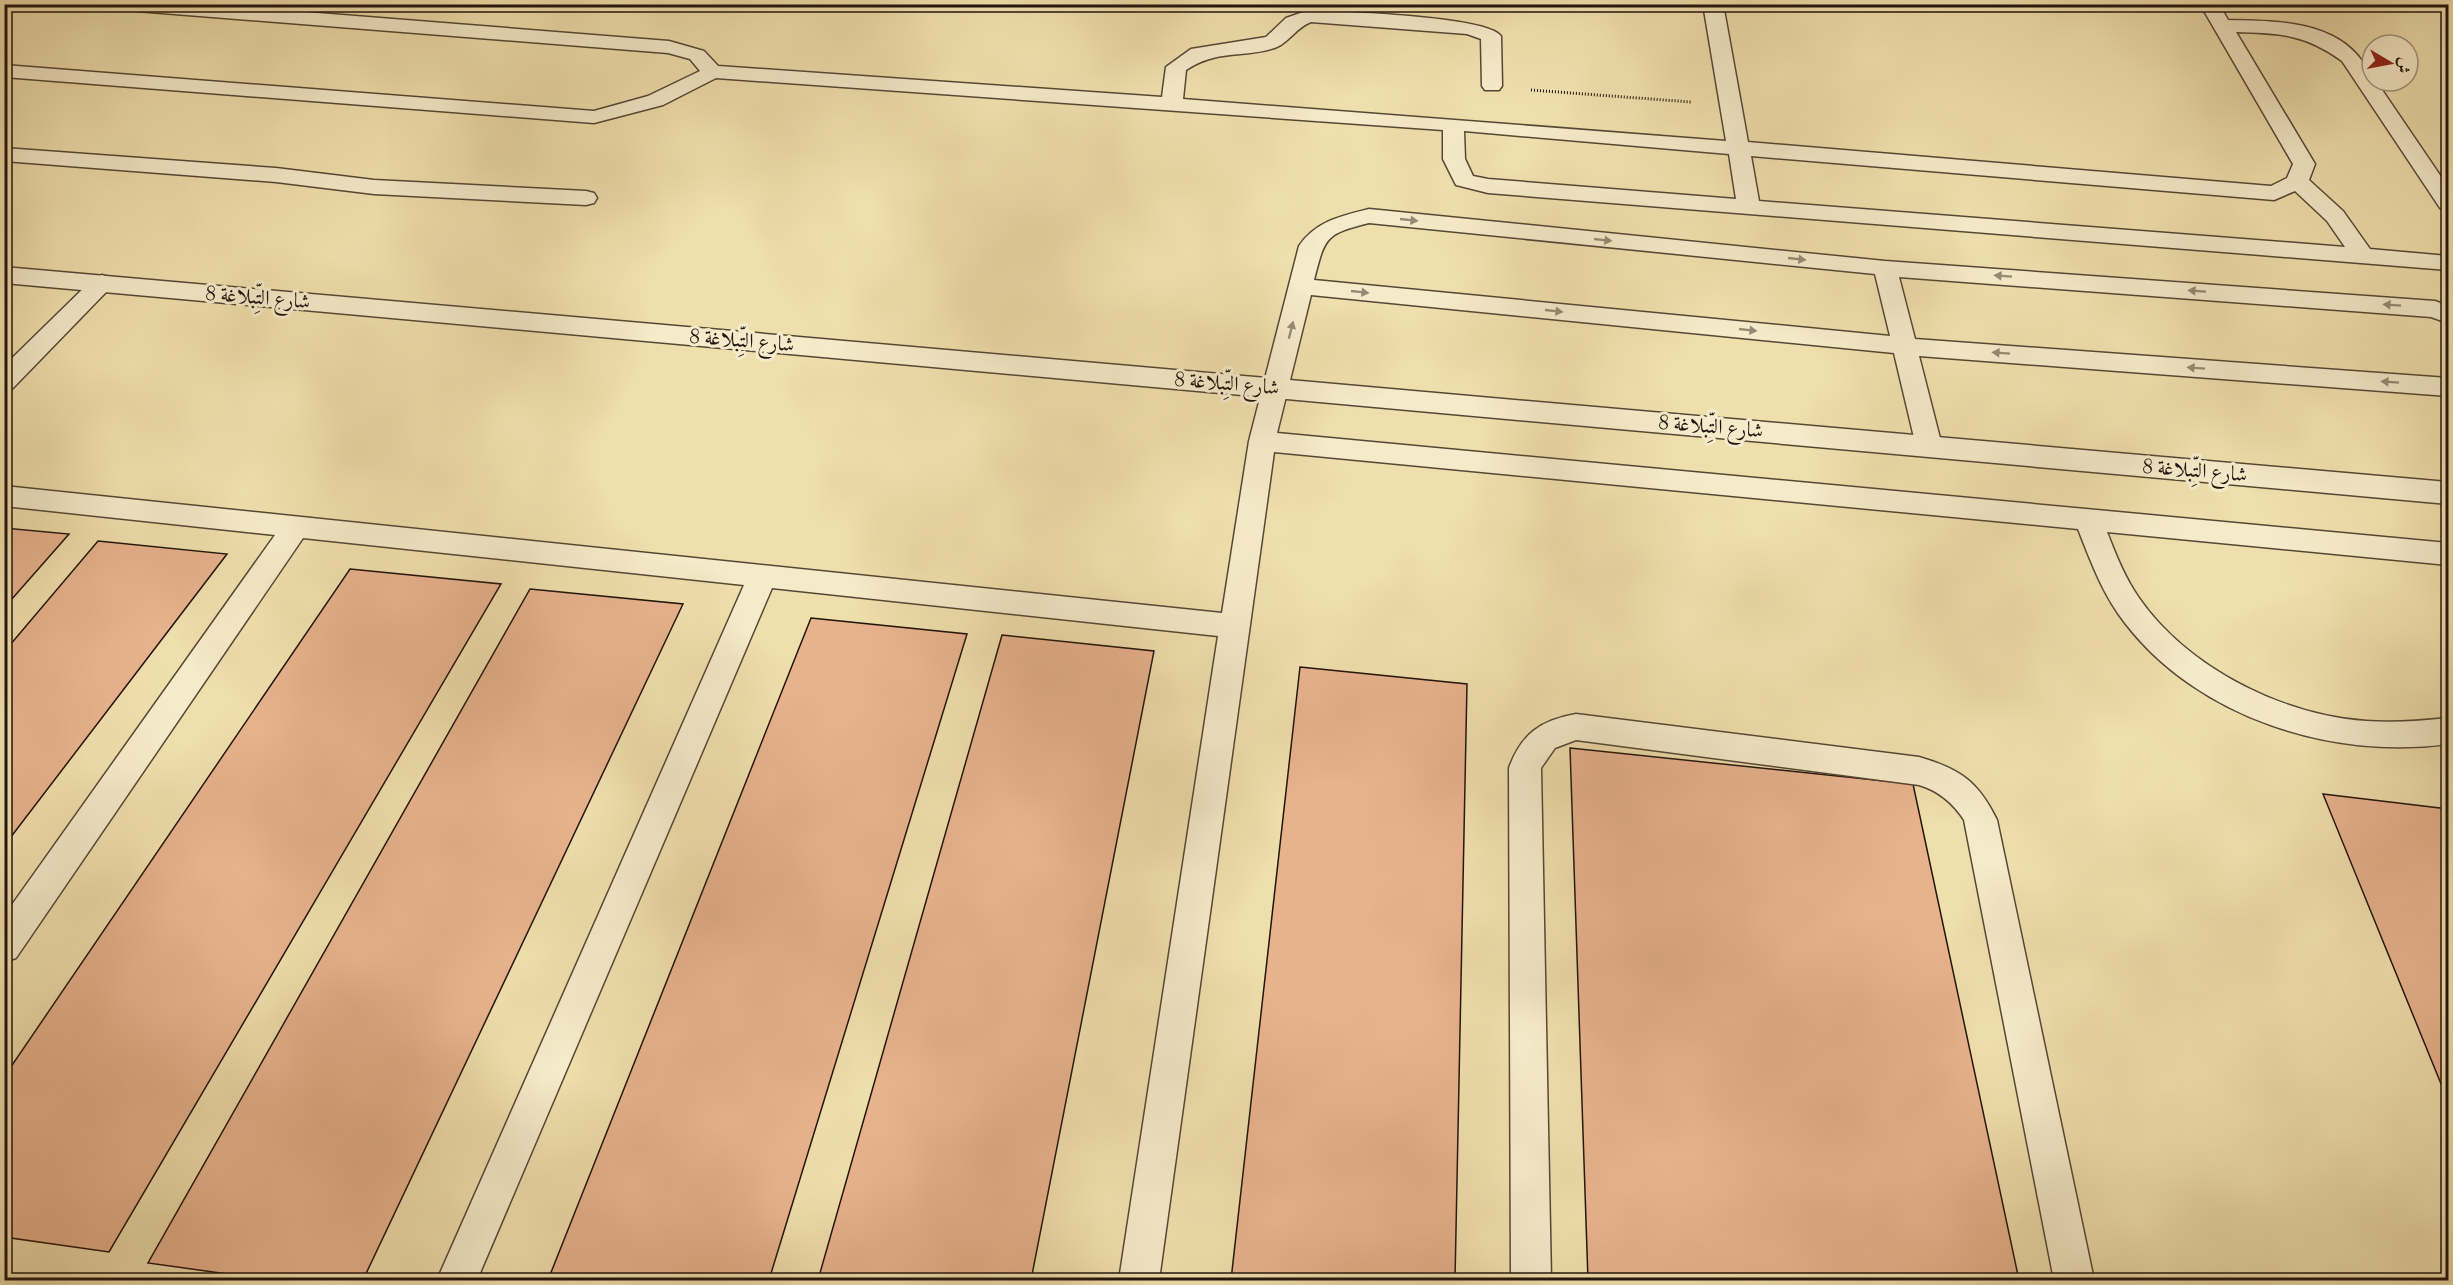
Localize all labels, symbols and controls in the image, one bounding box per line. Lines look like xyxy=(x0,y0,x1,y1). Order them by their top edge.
north arrow xyxy=(2360,33,2420,93)
text: ش xyxy=(2390,55,2415,75)
one-way arrow xyxy=(1400,215,1419,225)
one-way arrow xyxy=(1594,235,1613,245)
one-way arrow xyxy=(1788,254,1807,264)
one-way arrow xyxy=(1993,272,2012,281)
street label: شارع التِّبلاغة 8 xyxy=(204,277,312,320)
one-way arrow xyxy=(2188,286,2207,296)
one-way arrow xyxy=(1350,287,1369,297)
one-way arrow xyxy=(2382,301,2401,310)
one-way arrow xyxy=(1544,306,1563,316)
street label: شارع التِّبلاغة 8 xyxy=(688,320,796,363)
one-way arrow xyxy=(1286,321,1296,339)
one-way arrow xyxy=(1738,325,1757,335)
one-way arrow xyxy=(1992,348,2011,358)
street label: شارع التِّبلاغة 8 xyxy=(1173,363,1281,406)
one-way arrow xyxy=(2186,363,2205,372)
one-way arrow xyxy=(2381,377,2400,387)
street label: شارع التِّبلاغة 8 xyxy=(1657,406,1765,449)
street label: شارع التِّبلاغة 8 xyxy=(2141,450,2249,493)

